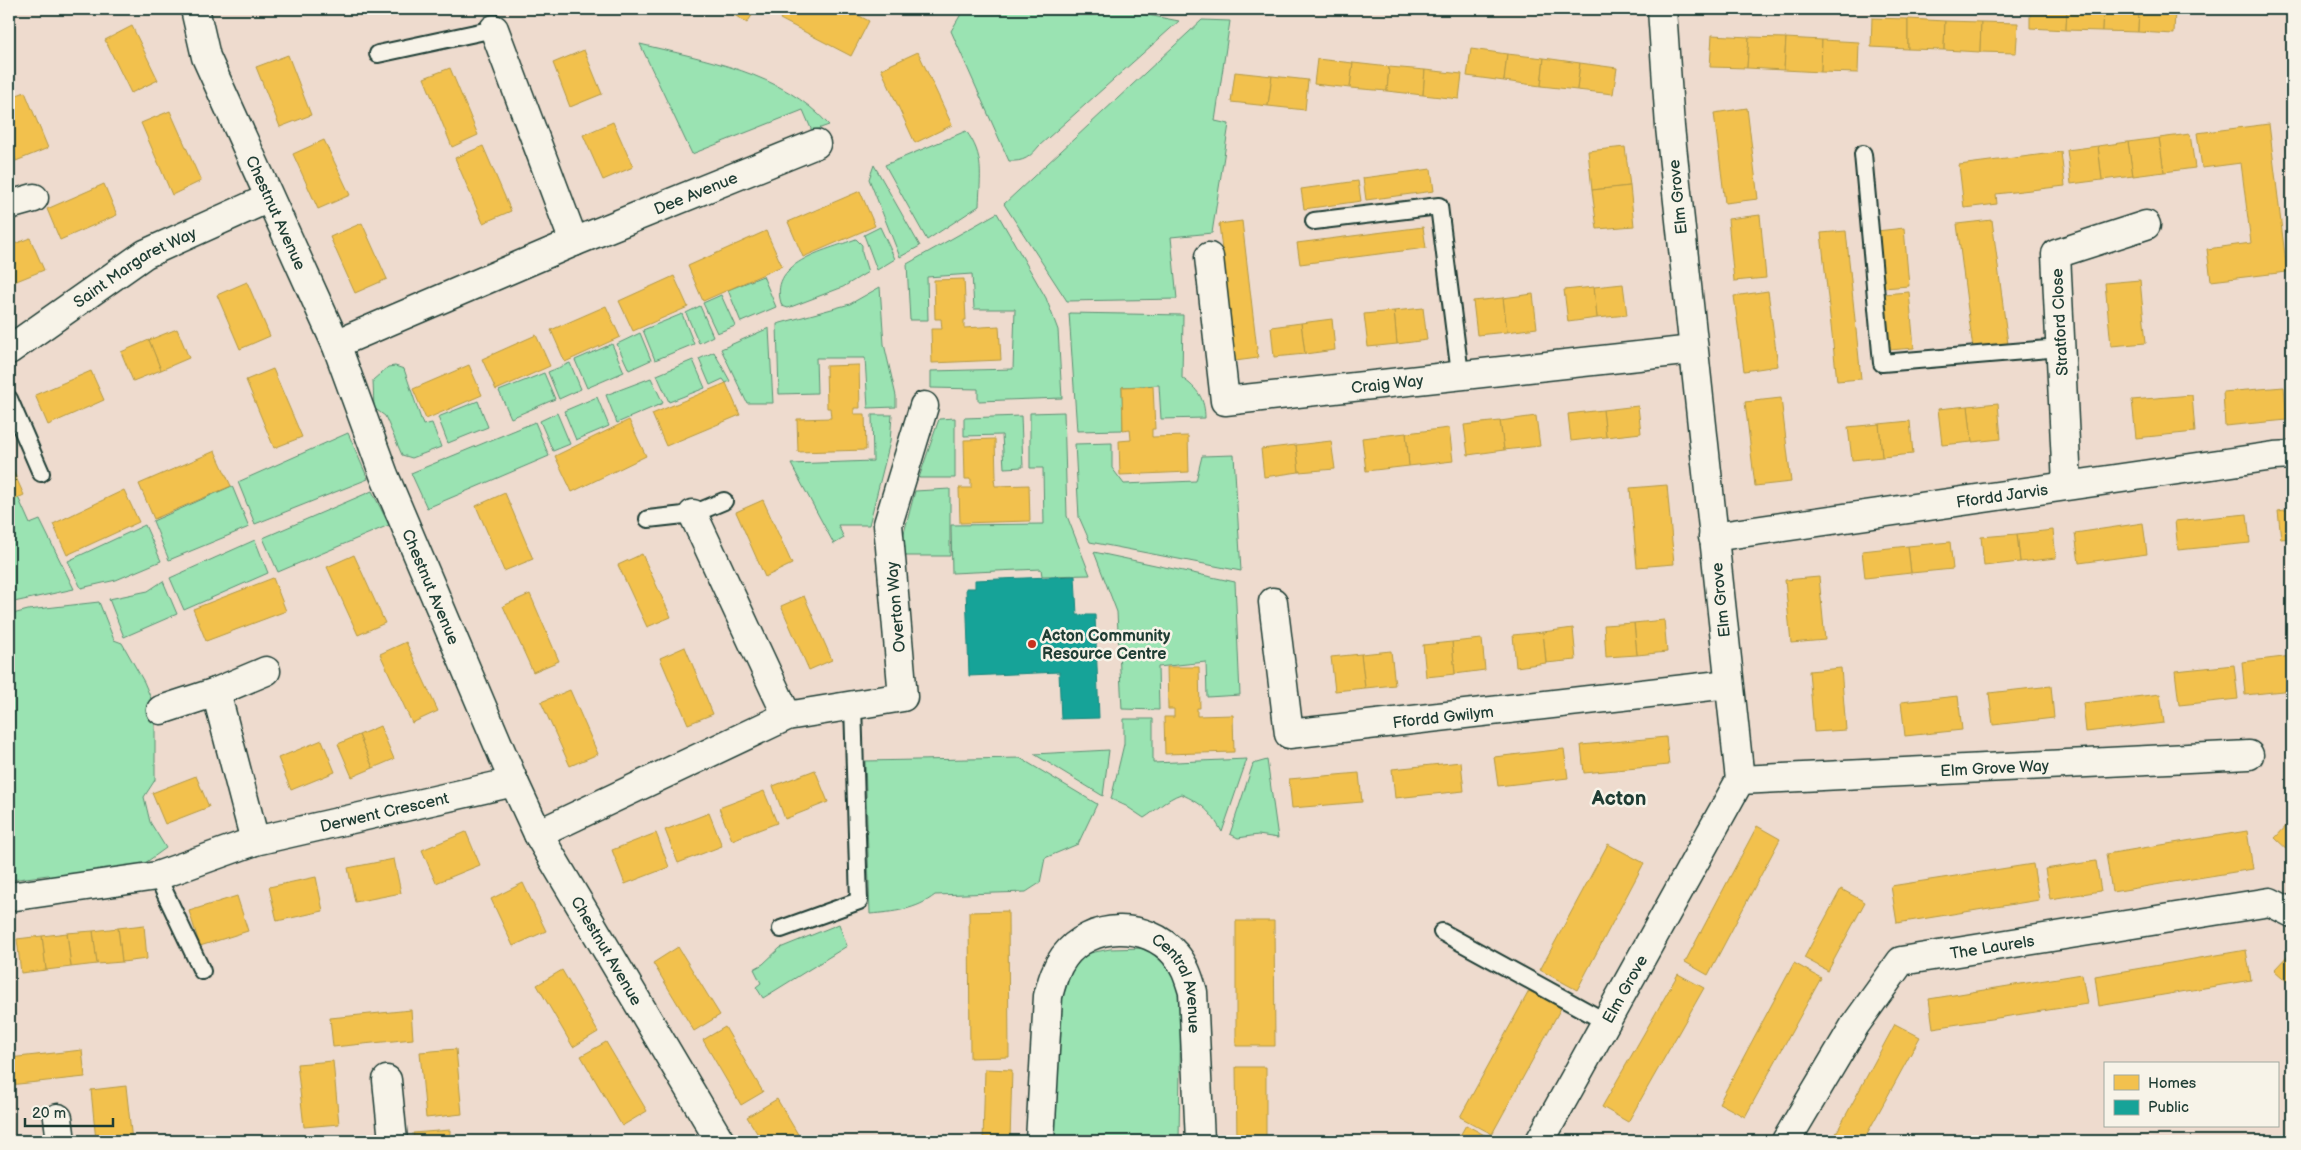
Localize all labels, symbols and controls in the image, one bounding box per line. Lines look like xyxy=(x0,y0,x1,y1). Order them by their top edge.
street label: Chestnut Avenue xyxy=(241,153,309,274)
street label: Elm Grove xyxy=(1665,158,1692,235)
street label: Dee Avenue xyxy=(651,169,741,220)
street label: Saint Margaret Way xyxy=(70,224,200,313)
street label: Stratford Close xyxy=(2048,267,2073,376)
street label: Craig Way xyxy=(1350,371,1425,398)
street label: Ffordd Jarvis xyxy=(1955,481,2049,513)
street label: Chestnut Avenue xyxy=(397,527,463,648)
street label: Overton Way xyxy=(883,560,910,653)
street label: Elm Grove xyxy=(1708,561,1735,638)
place label: Acton Community Resource Centre xyxy=(1041,627,1171,664)
marker: Acton Community Resource Centre xyxy=(1026,638,1038,650)
street label: Ffordd Gwilym xyxy=(1392,703,1495,733)
street label: Elm Grove Way xyxy=(1940,757,2050,781)
district label: Acton xyxy=(1591,786,1646,811)
street label: Derwent Crescent xyxy=(318,789,451,837)
street label: Chestnut Avenue xyxy=(566,893,646,1010)
street label: Central Avenue xyxy=(1148,930,1203,1034)
street label: The Laurels xyxy=(1949,932,2036,964)
street label: Elm Grove xyxy=(1599,952,1652,1027)
legend xyxy=(2104,1062,2278,1128)
text: Homes xyxy=(2148,1074,2197,1093)
scale bar xyxy=(25,1095,112,1127)
text: Public xyxy=(2148,1098,2189,1117)
text: 20 m xyxy=(32,1104,66,1123)

